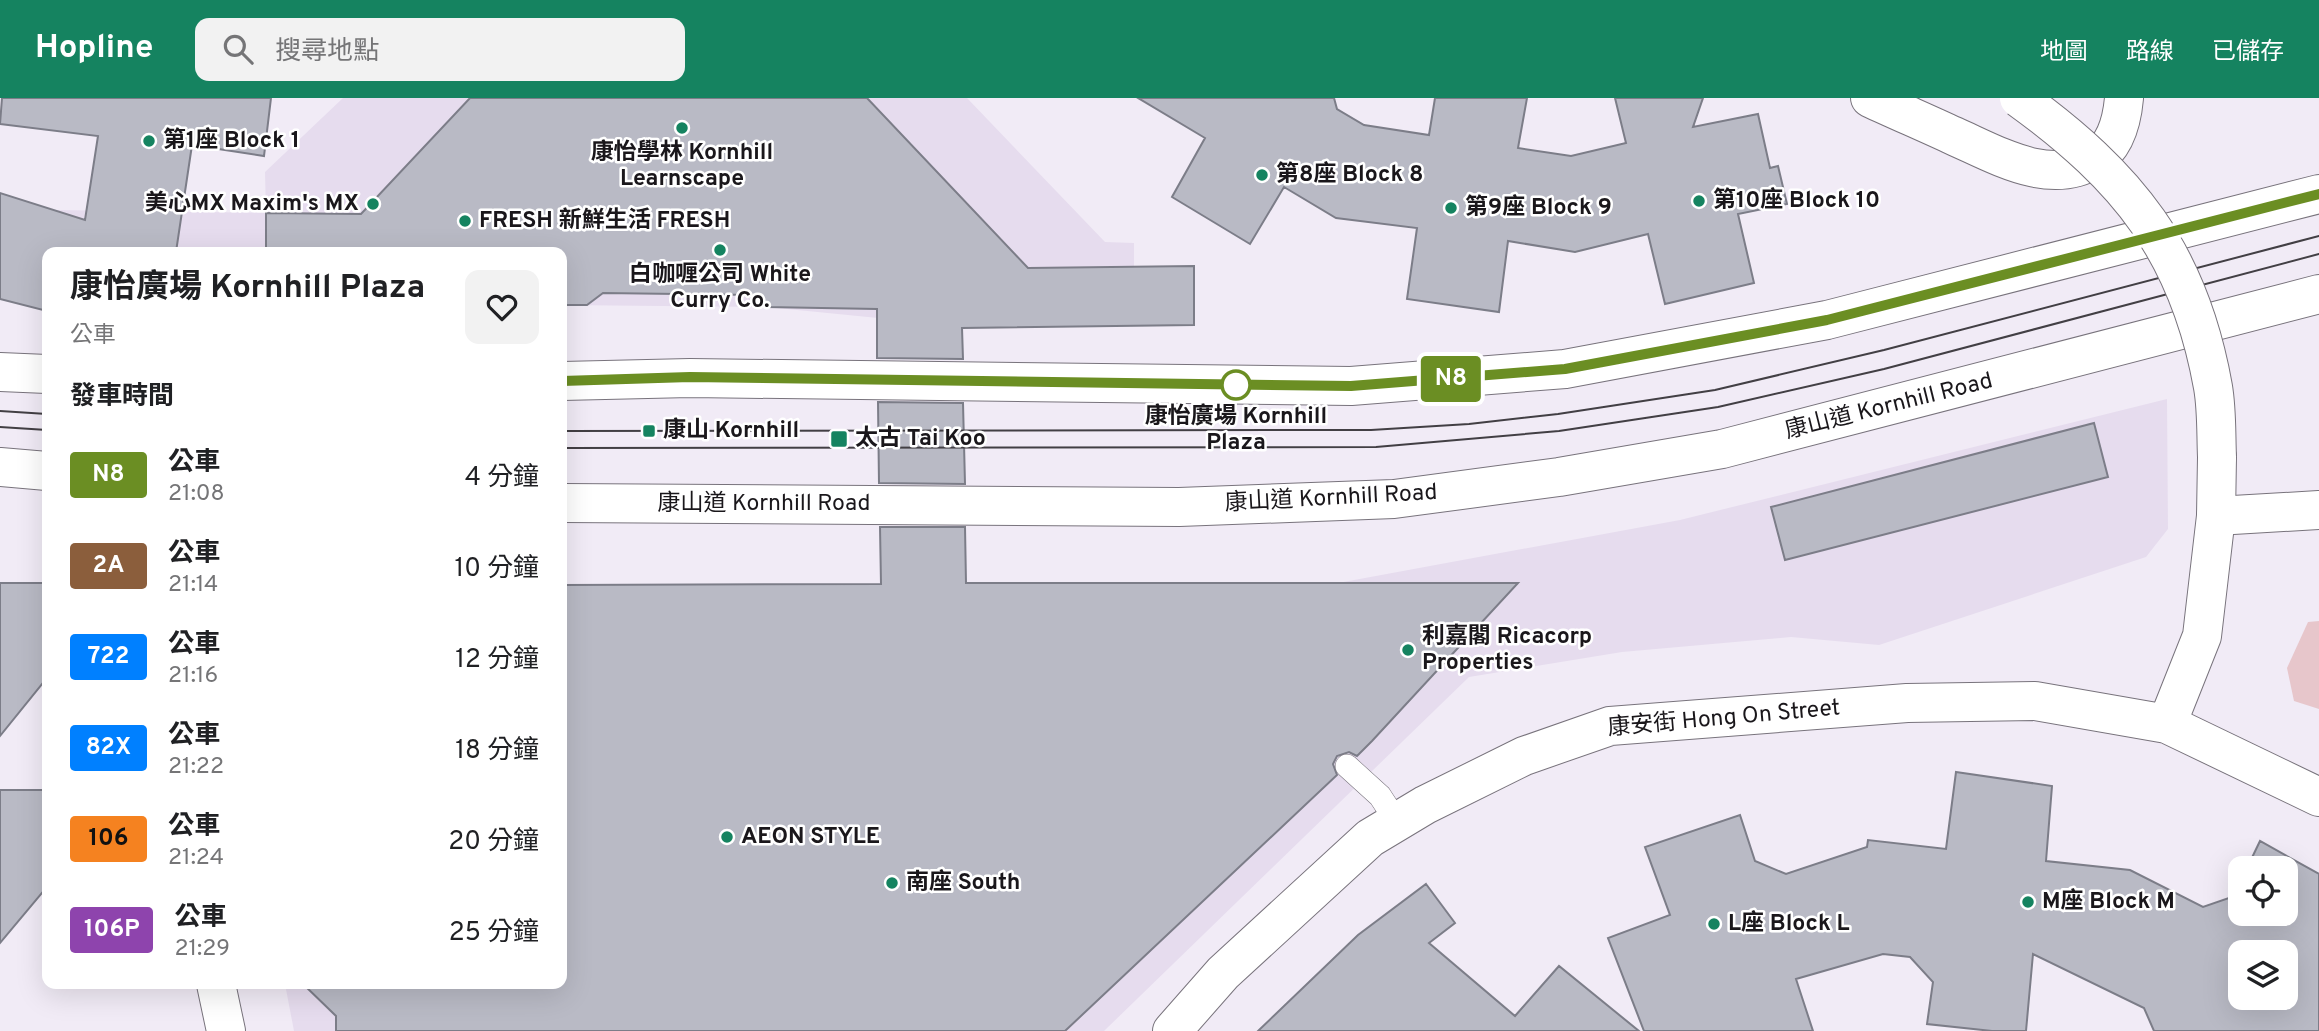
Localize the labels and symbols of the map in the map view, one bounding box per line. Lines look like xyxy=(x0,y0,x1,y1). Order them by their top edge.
marker: 康怡學林 Kornhill Learnscape xyxy=(674,120,690,136)
place label: 第1座 Block 1 xyxy=(163,127,300,156)
marker: 第1座 Block 1 xyxy=(141,133,157,149)
place label: 康怡學林 Kornhill Learnscape xyxy=(591,139,773,194)
place label: 第8座 Block 8 xyxy=(1276,161,1423,190)
marker: 第8座 Block 8 xyxy=(1254,167,1270,183)
place label: 第10座 Block 10 xyxy=(1713,187,1880,216)
place label: 美心MX Maxim's MX xyxy=(145,190,359,219)
marker: 第10座 Block 10 xyxy=(1691,193,1707,209)
place label: 第9座 Block 9 xyxy=(1465,194,1612,223)
marker: 美心MX Maxim's MX xyxy=(365,196,381,212)
marker: 第9座 Block 9 xyxy=(1443,200,1459,216)
place label: FRESH 新鮮生活 FRESH xyxy=(479,207,730,236)
marker: FRESH 新鮮生活 FRESH xyxy=(457,213,473,229)
marker: 白咖喱公司 White Curry Co. xyxy=(712,242,728,258)
place label: 白咖喱公司 White Curry Co. xyxy=(629,261,811,316)
line badge: N8 xyxy=(1420,356,1482,402)
street label: 康山道 Kornhill Road xyxy=(1782,367,1996,447)
marker: 康怡廣場 Kornhill Plaza xyxy=(1221,370,1251,400)
place label: 康怡廣場 Kornhill Plaza xyxy=(1145,403,1327,458)
place label: 康山 Kornhill xyxy=(663,417,799,446)
marker: 康山 Kornhill xyxy=(641,423,657,439)
place label: 太古 Tai Koo xyxy=(855,425,986,454)
marker: 太古 Tai Koo xyxy=(829,429,849,449)
street label: 康山道 Kornhill Road xyxy=(1224,479,1438,519)
street label: 康山道 Kornhill Road xyxy=(657,490,871,519)
place label: 利嘉閣 Ricacorp Properties xyxy=(1422,623,1592,678)
marker: 利嘉閣 Ricacorp Properties xyxy=(1400,642,1416,658)
street label: 康安街 Hong On Street xyxy=(1606,694,1842,744)
place label: AEON STYLE xyxy=(741,823,880,852)
marker: AEON STYLE xyxy=(719,829,735,845)
place label: 南座 South xyxy=(906,869,1020,898)
marker: 南座 South xyxy=(884,875,900,891)
place label: M座 Block M xyxy=(2042,888,2175,917)
marker: M座 Block M xyxy=(2020,894,2036,910)
place label: L座 Block L xyxy=(1728,910,1850,939)
marker: L座 Block L xyxy=(1706,916,1722,932)

